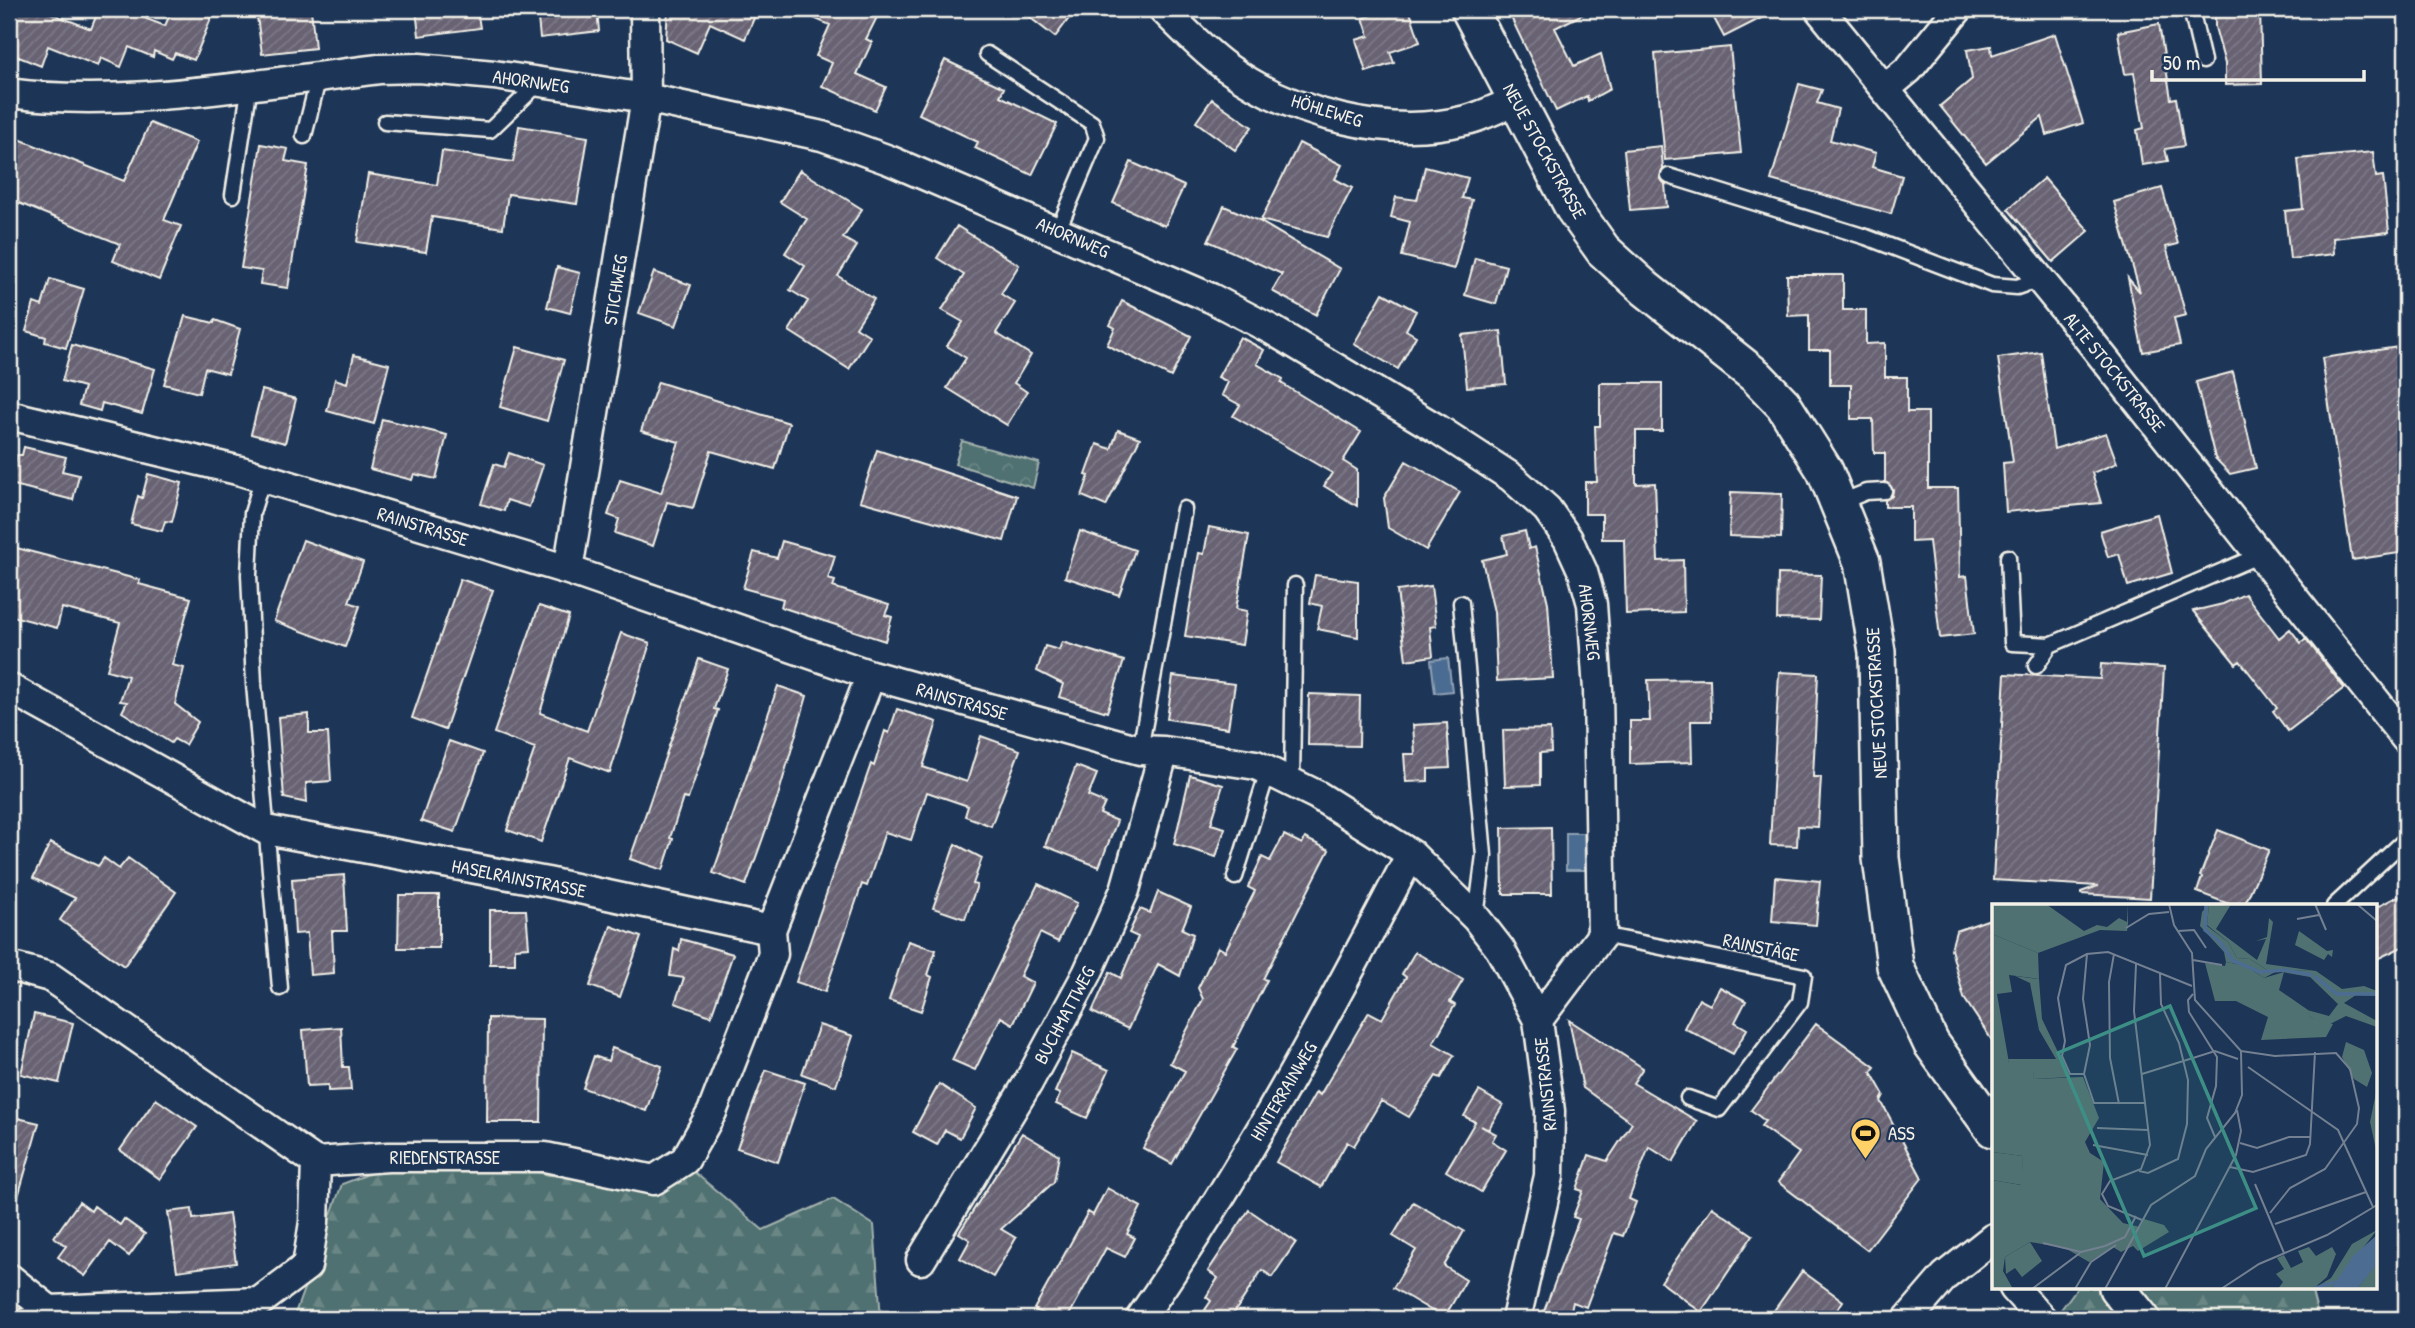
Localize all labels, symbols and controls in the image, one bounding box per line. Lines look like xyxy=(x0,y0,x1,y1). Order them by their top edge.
scale bar xyxy=(2152,38,2364,82)
text: 50 m xyxy=(2163,48,2200,77)
street label: AHORNWEG xyxy=(491,63,571,99)
street label: NEUE STOCKSTRASSE xyxy=(1497,78,1593,224)
street label: HÖHLEWEG xyxy=(1288,87,1366,133)
street label: AHORNWEG xyxy=(1033,210,1113,264)
street label: STICHWEG xyxy=(597,253,633,327)
street label: ALTE STOCKSTRASSE xyxy=(2058,306,2172,438)
street label: RAINSTRASSE xyxy=(374,500,472,552)
street label: AHORNWEG xyxy=(1572,582,1608,662)
street label: NEUE STOCKSTRASSE xyxy=(1859,626,1893,779)
street label: RAINSTRASSE xyxy=(913,676,1011,727)
street label: HASELRAINSTRASSE xyxy=(450,852,589,904)
inset map xyxy=(1992,904,2376,1290)
street label: RAINSTÄGE xyxy=(1721,926,1802,968)
street label: BUCHMATTWEG xyxy=(1027,962,1101,1068)
street label: RAINSTRASSE xyxy=(1527,1035,1563,1132)
street label: HINTERRAINWEG xyxy=(1243,1037,1323,1145)
sports icon: ASS xyxy=(1848,1116,1882,1160)
place label: ASS xyxy=(1888,1120,1915,1146)
street label: RIEDENSTRASSE xyxy=(390,1144,501,1170)

